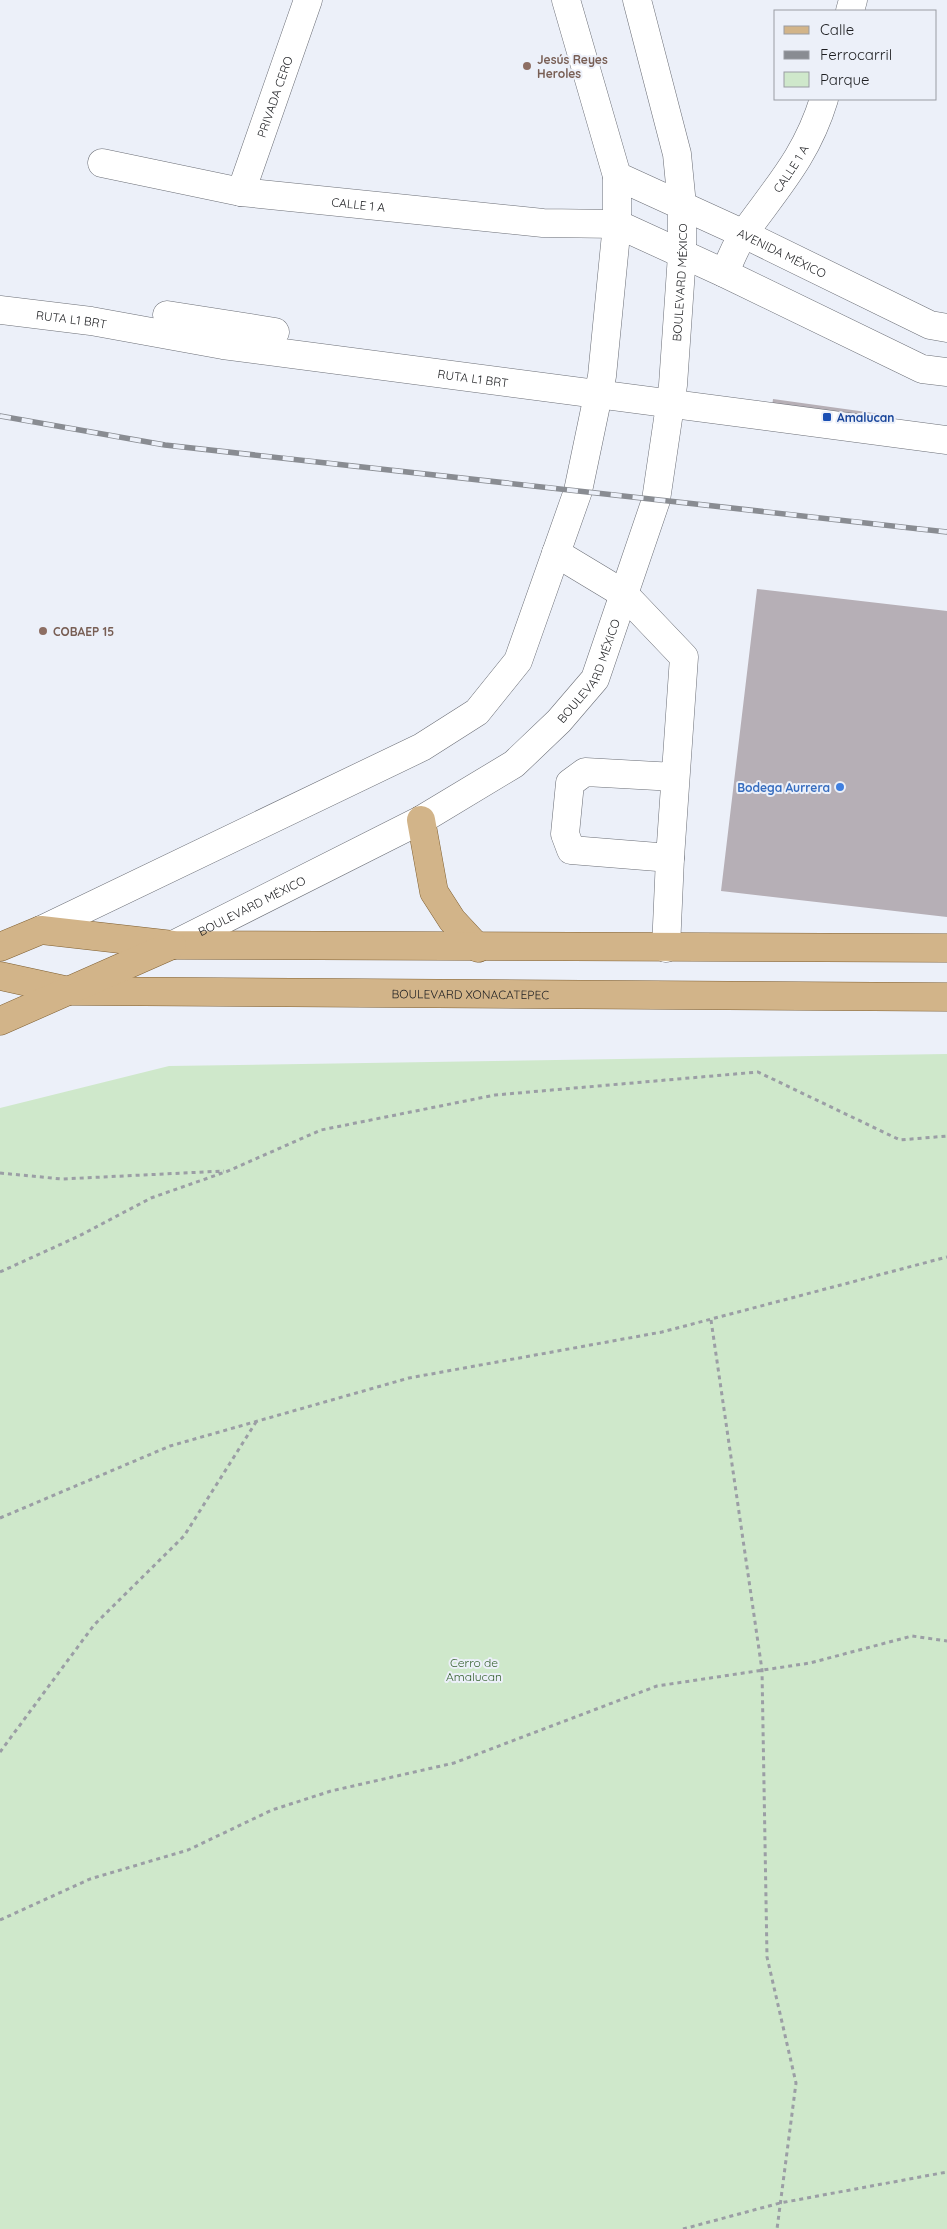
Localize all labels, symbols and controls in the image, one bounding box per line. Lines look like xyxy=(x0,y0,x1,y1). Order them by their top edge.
legend xyxy=(774,10,937,100)
text: Calle xyxy=(820,20,854,39)
text: Ferrocarril xyxy=(820,45,892,64)
place label: Jesús Reyes Heroles xyxy=(537,52,608,81)
street label: PRIVADA CERO xyxy=(253,54,295,139)
marker: Jesús Reyes Heroles xyxy=(521,60,533,72)
text: Parque xyxy=(820,70,870,89)
street label: CALLE 1 A xyxy=(769,142,811,195)
street label: CALLE 1 A xyxy=(331,194,386,214)
street label: BOULEVARD MÉXICO xyxy=(669,223,690,342)
street label: AVENIDA MÉXICO xyxy=(735,225,829,281)
street label: RUTA L1 BRT xyxy=(35,307,108,331)
street label: RUTA L1 BRT xyxy=(437,366,509,390)
place label: Amalucan xyxy=(837,410,894,425)
marker: Amalucan xyxy=(821,411,833,423)
street label: BOULEVARD MÉXICO xyxy=(554,617,623,726)
place label: COBAEP 15 xyxy=(53,624,114,639)
marker: COBAEP 15 xyxy=(37,625,49,637)
place label: Bodega Aurrera xyxy=(737,780,830,795)
marker: Bodega Aurrera xyxy=(834,781,846,793)
street label: BOULEVARD MÉXICO xyxy=(195,872,308,939)
street label: BOULEVARD XONACATEPEC xyxy=(392,986,549,1002)
park label: Cerro de Amalucan xyxy=(446,1655,502,1684)

